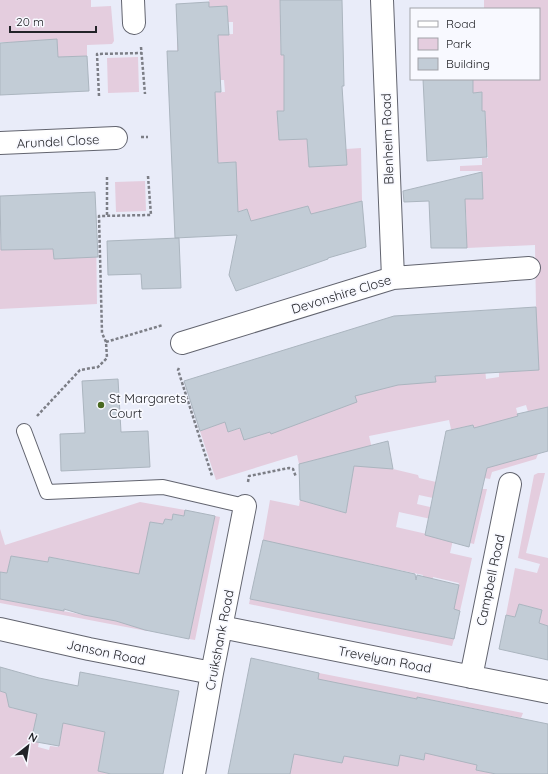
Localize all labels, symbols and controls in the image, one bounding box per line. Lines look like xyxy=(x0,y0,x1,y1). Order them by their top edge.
scale bar xyxy=(10,8,96,34)
legend xyxy=(410,8,540,80)
text: 20 m xyxy=(16,14,44,29)
text: Road xyxy=(446,16,476,31)
text: Park xyxy=(446,36,471,51)
text: Building xyxy=(446,56,490,71)
street label: Blenheim Road xyxy=(377,93,397,185)
street label: Arundel Close xyxy=(16,131,100,151)
street label: Devonshire Close xyxy=(289,271,393,317)
place label: St Margarets Court xyxy=(109,390,186,421)
marker: St Margarets Court xyxy=(96,400,106,410)
street label: Campbell Road xyxy=(472,533,508,627)
street label: Cruikshank Road xyxy=(201,588,237,692)
street label: Janson Road xyxy=(65,636,147,668)
street label: Trevelyan Road xyxy=(337,642,433,676)
north arrow xyxy=(8,726,48,766)
text: N xyxy=(26,729,40,745)

